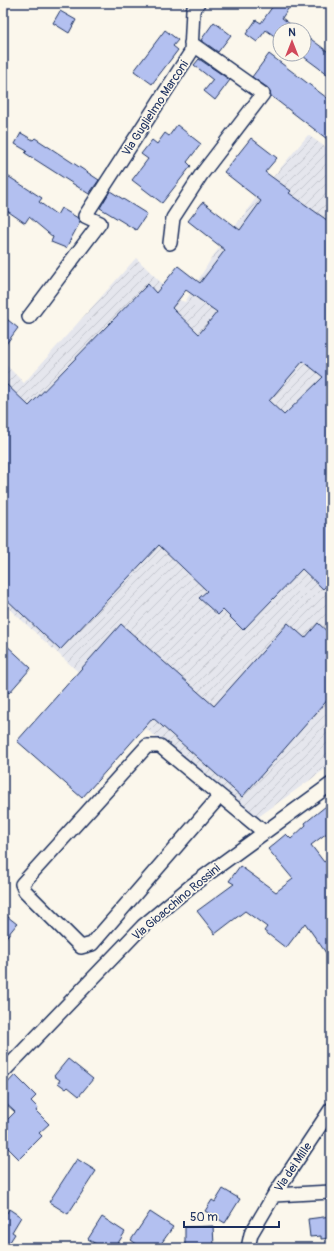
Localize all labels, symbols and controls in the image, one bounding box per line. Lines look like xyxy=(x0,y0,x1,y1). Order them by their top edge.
north arrow xyxy=(272,22,312,62)
text: N xyxy=(288,26,296,39)
street label: Via Guglielmo Marconi xyxy=(119,58,192,159)
street label: Via Gioacchino Rossini xyxy=(129,861,224,944)
street label: Via dei Mille xyxy=(271,1140,315,1195)
scale bar xyxy=(184,1203,279,1229)
text: 50 m xyxy=(190,1210,218,1225)

